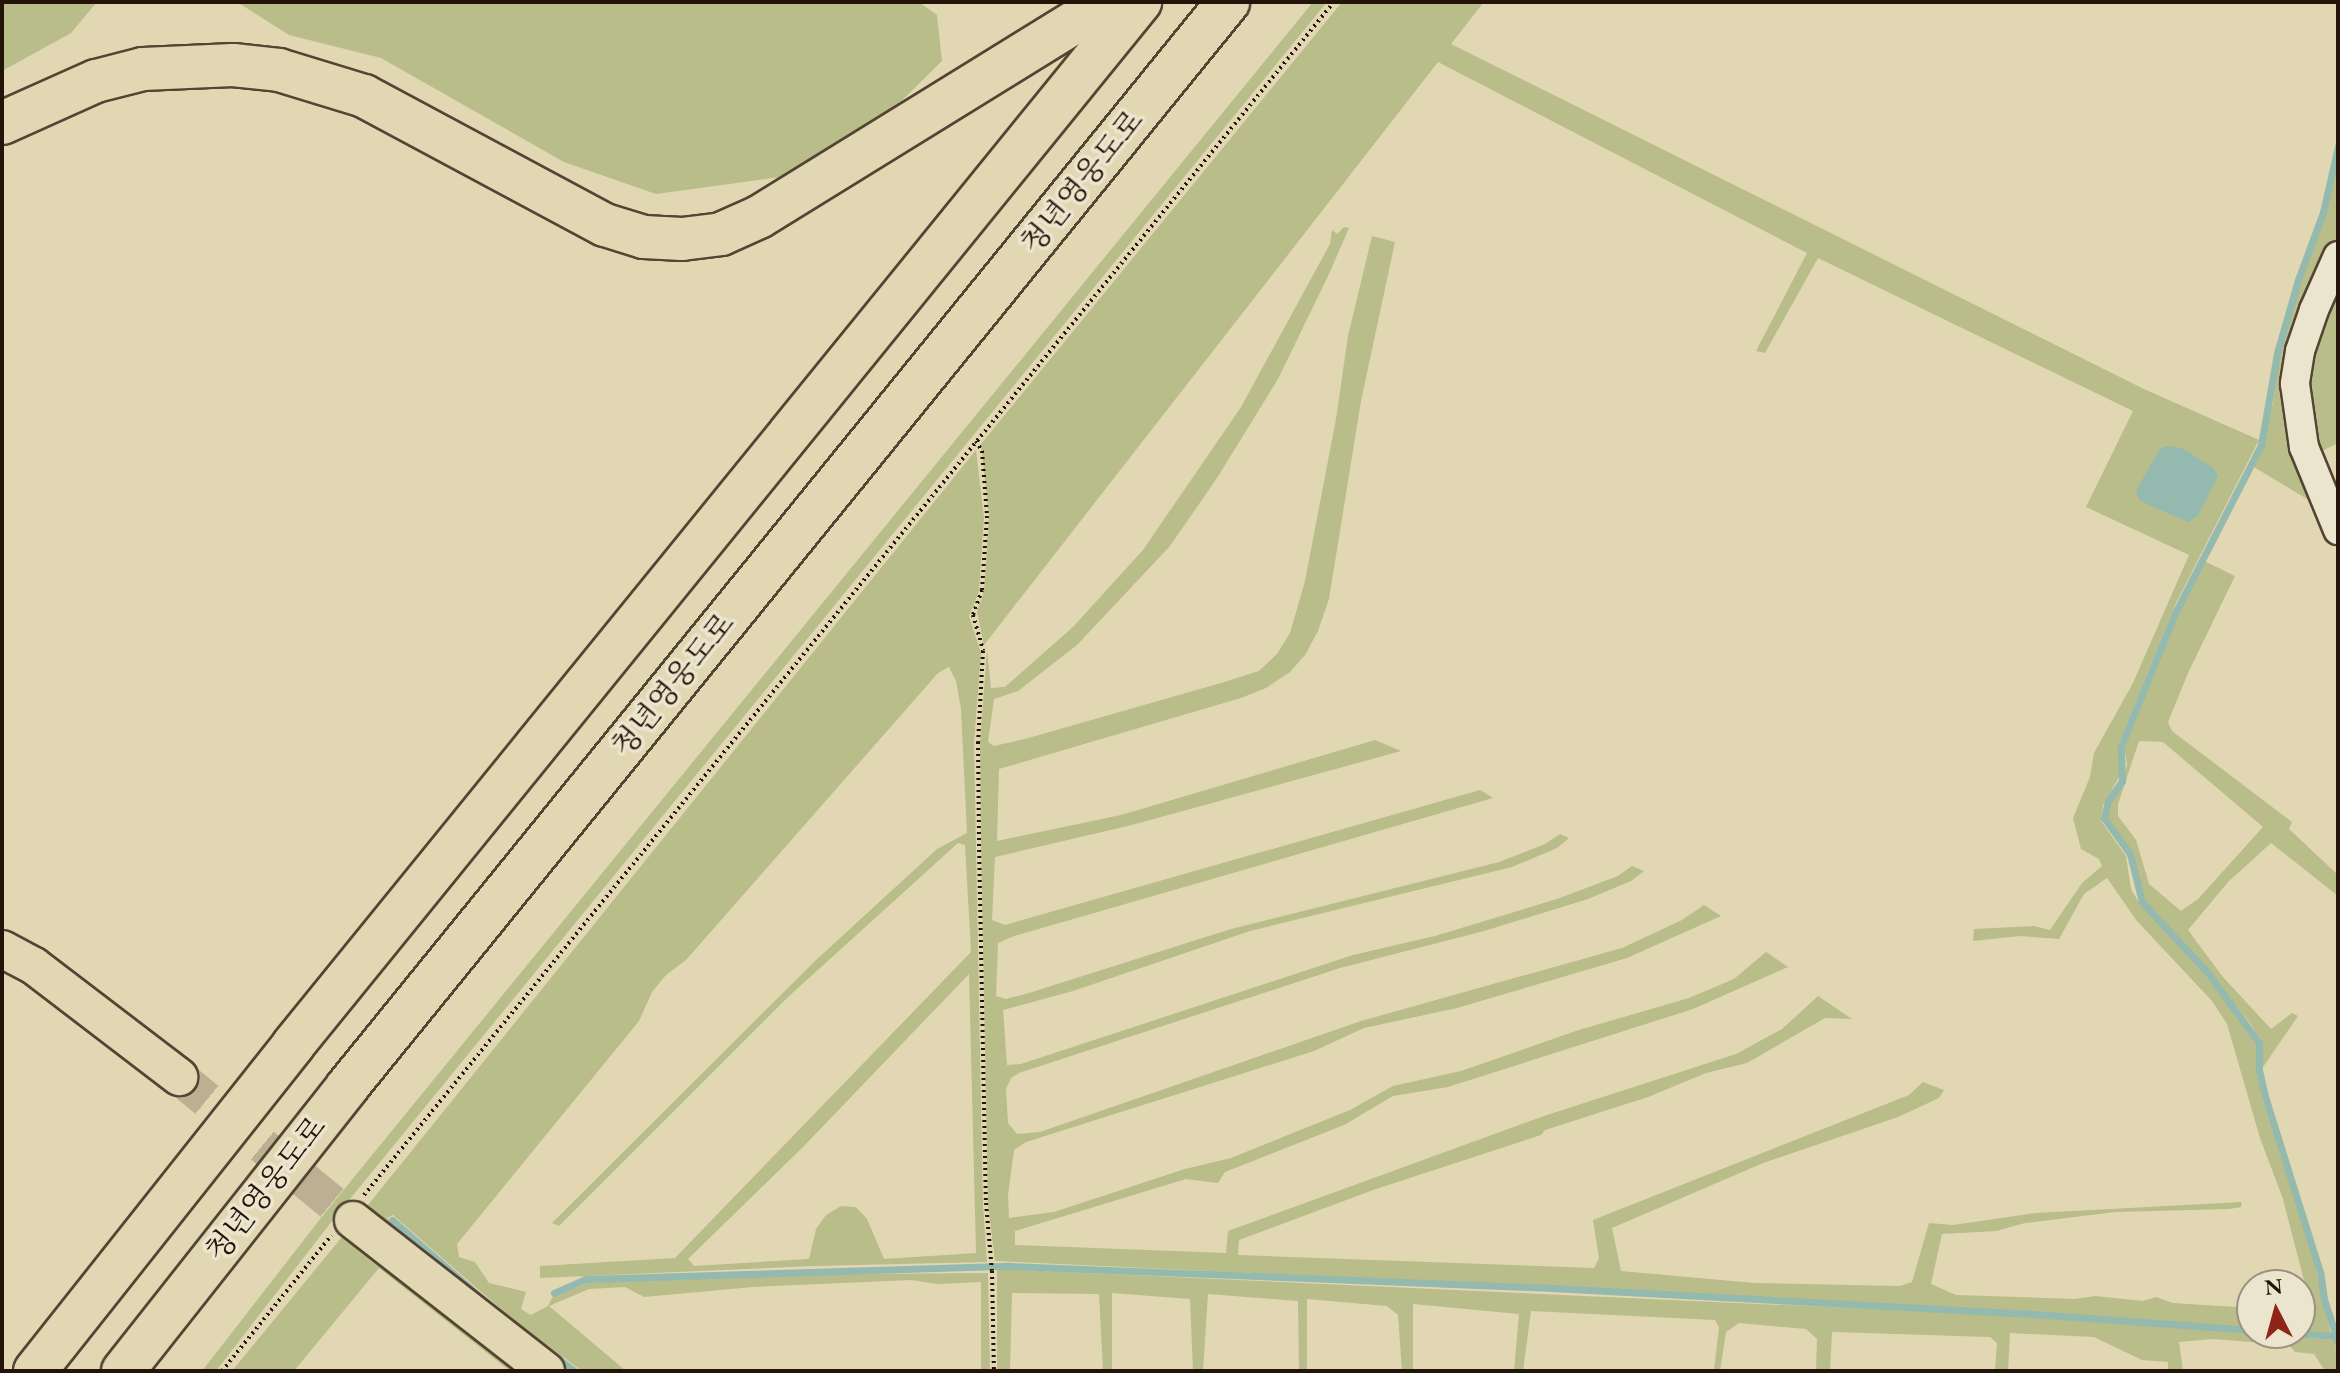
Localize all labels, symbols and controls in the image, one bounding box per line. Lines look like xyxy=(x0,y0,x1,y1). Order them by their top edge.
street label: 청년영웅도로 xyxy=(1013,103,1151,261)
street label: 청년영웅도로 xyxy=(604,606,742,764)
street label: 청년영웅도로 xyxy=(198,1109,334,1269)
north arrow xyxy=(2236,1269,2316,1349)
text: N xyxy=(2263,1271,2284,1302)

